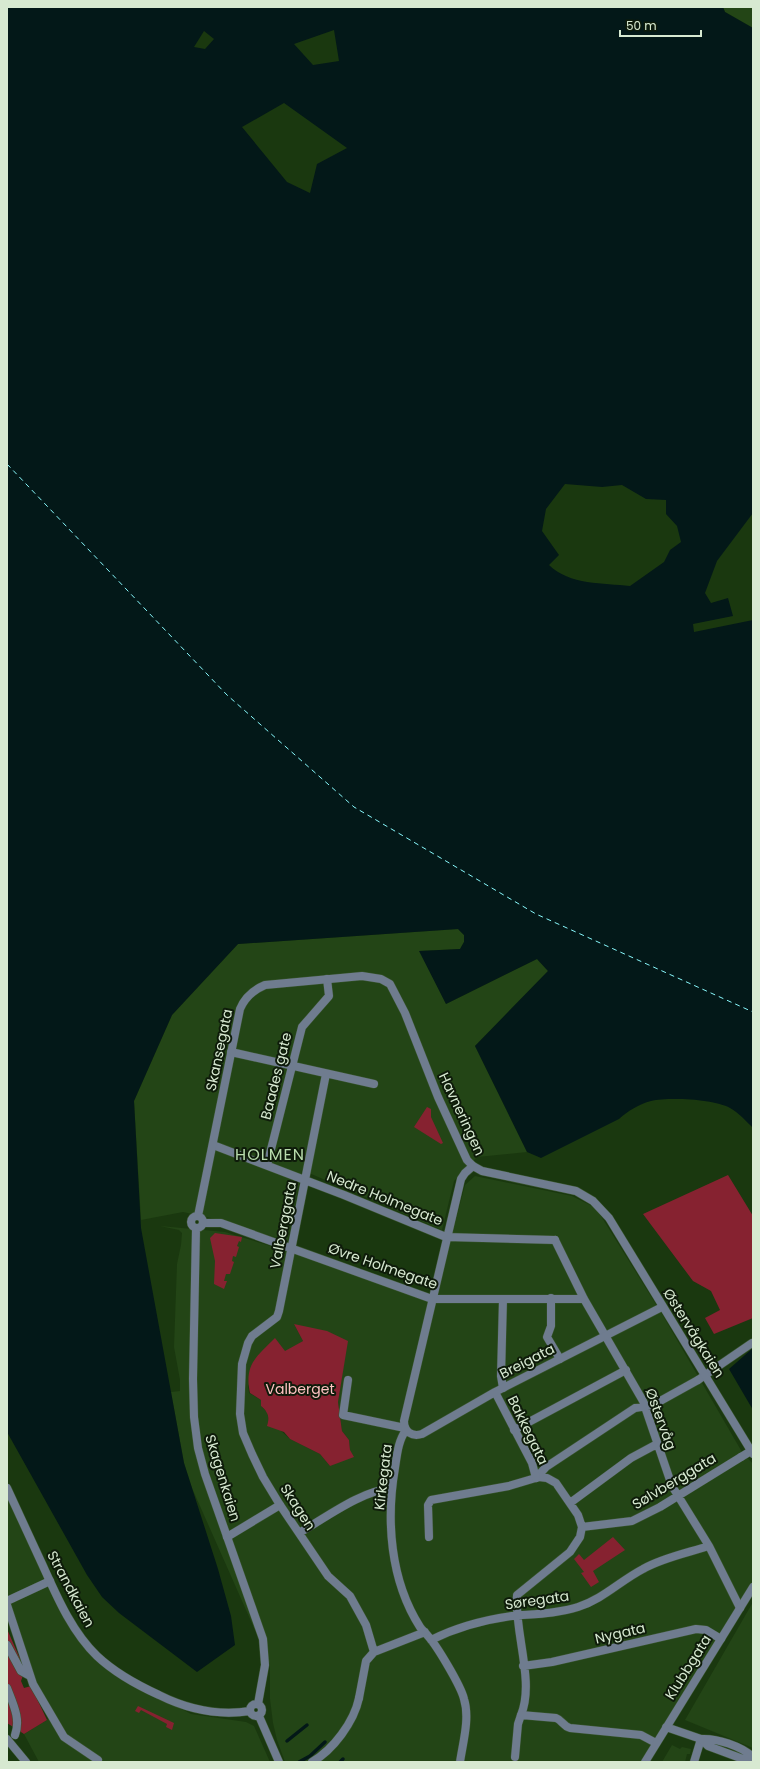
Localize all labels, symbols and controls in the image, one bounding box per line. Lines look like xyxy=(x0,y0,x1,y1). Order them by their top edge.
scale bar xyxy=(620,12,701,38)
text: 50 m xyxy=(626,17,657,34)
street label: Skansegata xyxy=(201,1007,237,1093)
street label: Baades gate xyxy=(255,1030,297,1122)
street label: Havneringen xyxy=(434,1069,490,1159)
district label: HOLMEN xyxy=(235,1143,305,1166)
street label: Nedre Holmegate xyxy=(324,1166,446,1231)
street label: Valberggata xyxy=(265,1180,301,1270)
street label: Øvre Holmegate xyxy=(326,1238,441,1294)
street label: Østervågkaien xyxy=(659,1285,729,1381)
street label: Breigata xyxy=(496,1339,558,1383)
park label: Valberget xyxy=(266,1379,334,1399)
street label: Østervåg xyxy=(641,1385,681,1453)
street label: Bakkegata xyxy=(503,1392,553,1468)
street label: Skagenkaien xyxy=(200,1432,246,1524)
street label: Kirkegata xyxy=(369,1443,397,1511)
street label: Sølvberggata xyxy=(628,1448,720,1514)
street label: Skagen xyxy=(275,1480,321,1534)
street label: Strandkaien xyxy=(42,1547,100,1631)
street label: Søregata xyxy=(504,1586,570,1614)
street label: Nygata xyxy=(593,1617,647,1649)
street label: Klubbgata xyxy=(660,1631,716,1703)

